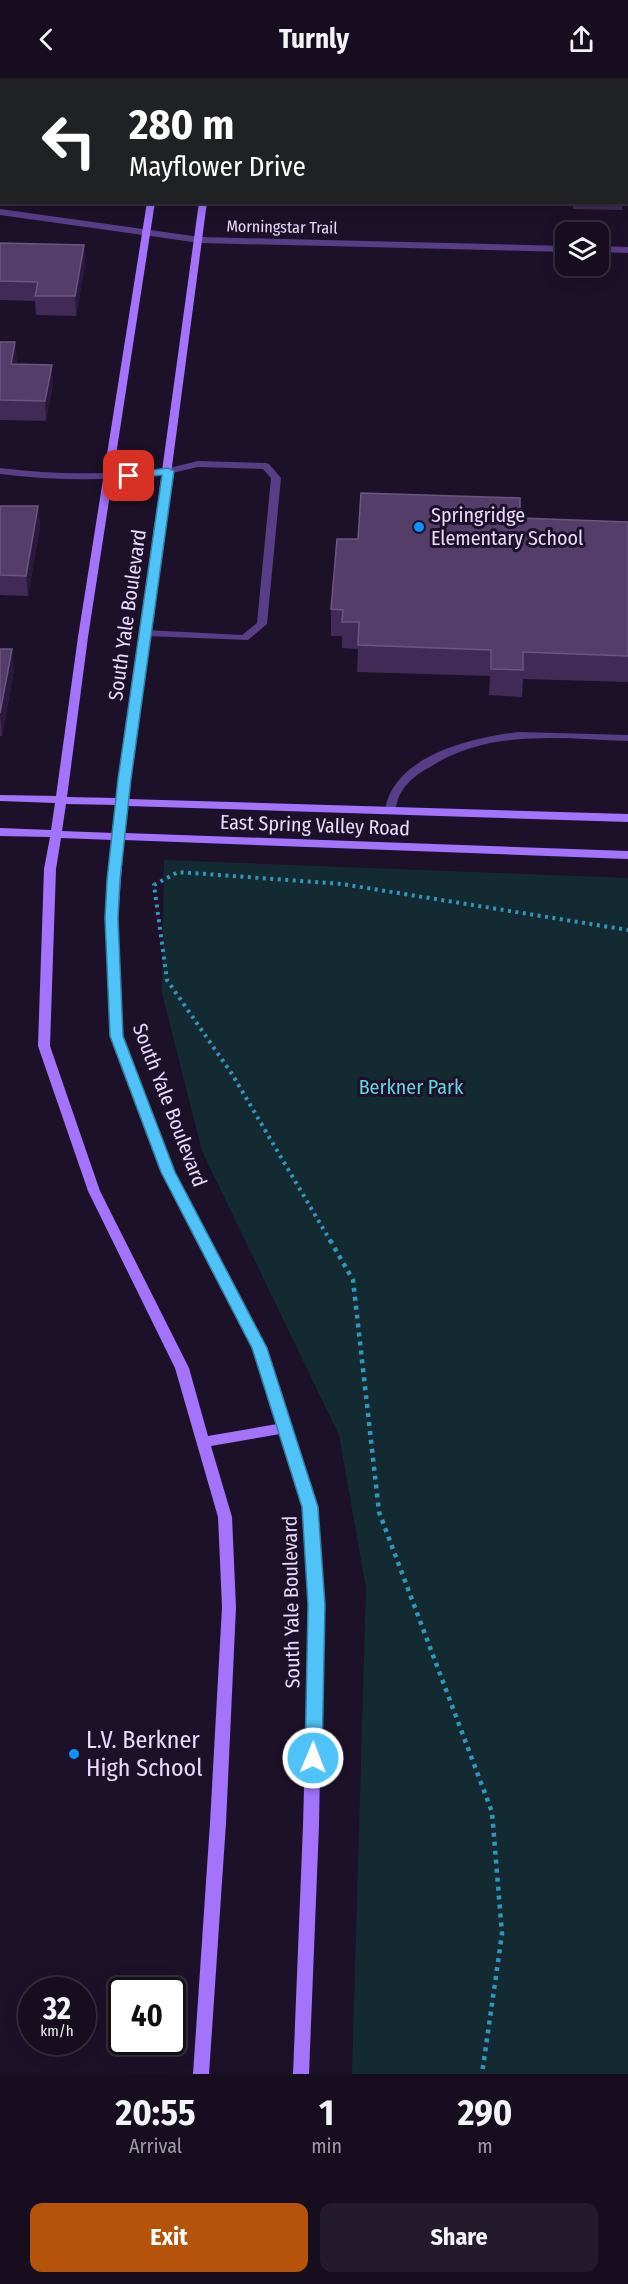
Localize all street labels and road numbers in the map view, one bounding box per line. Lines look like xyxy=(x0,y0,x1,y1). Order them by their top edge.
street label: Morningstar Trail xyxy=(226,217,338,237)
street label: South Yale Boulevard xyxy=(103,528,151,702)
street label: East Spring Valley Road xyxy=(220,810,410,840)
street label: South Yale Boulevard xyxy=(128,1020,212,1190)
street label: South Yale Boulevard xyxy=(277,1515,305,1689)

